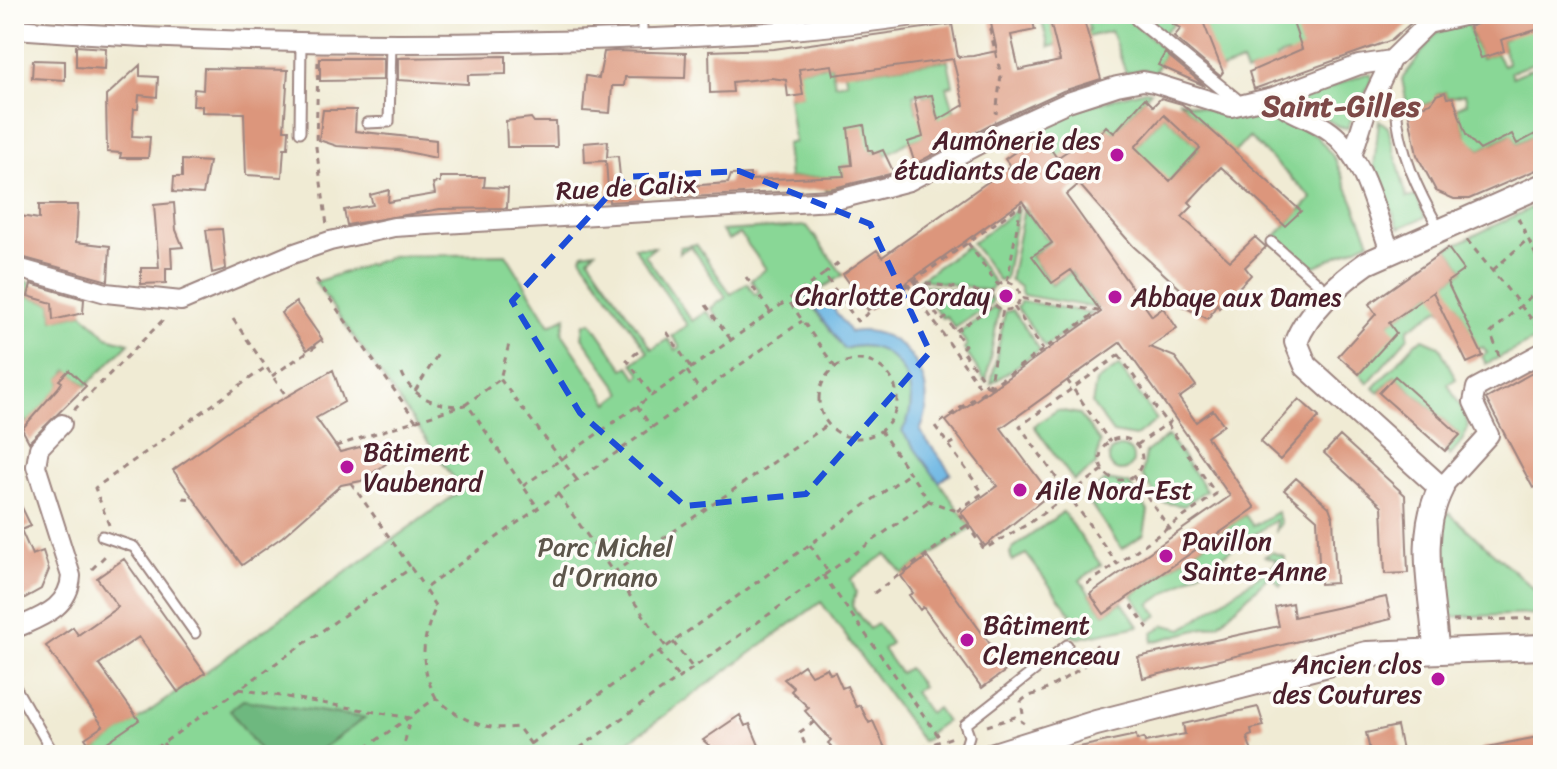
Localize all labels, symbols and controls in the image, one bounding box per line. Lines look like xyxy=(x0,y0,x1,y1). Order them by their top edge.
district label: Saint-Gilles xyxy=(1261,79,1422,133)
place label: Aumônerie des étudiants de Caen xyxy=(895,117,1101,193)
marker: Aumônerie des étudiants de Caen xyxy=(1108,146,1126,164)
street label: Rue de Calix xyxy=(555,160,698,214)
place label: Charlotte Corday xyxy=(795,273,991,319)
place label: Abbaye aux Dames xyxy=(1130,274,1342,320)
marker: Charlotte Corday xyxy=(997,287,1015,305)
marker: Abbaye aux Dames xyxy=(1106,288,1124,306)
place label: Bâtiment Vaubenard xyxy=(363,429,484,505)
marker: Bâtiment Vaubenard xyxy=(338,458,356,476)
place label: Aile Nord-Est xyxy=(1035,467,1193,513)
marker: Aile Nord-Est xyxy=(1011,481,1029,499)
place label: Pavillon Sainte-Anne xyxy=(1182,518,1327,594)
park label: Parc Michel d'Ornano xyxy=(537,524,673,600)
marker: Pavillon Sainte-Anne xyxy=(1157,547,1175,565)
place label: Bâtiment Clemenceau xyxy=(983,602,1120,678)
marker: Bâtiment Clemenceau xyxy=(958,631,976,649)
place label: Ancien clos des Coutures xyxy=(1272,641,1422,717)
marker: Ancien clos des Coutures xyxy=(1429,670,1447,688)

